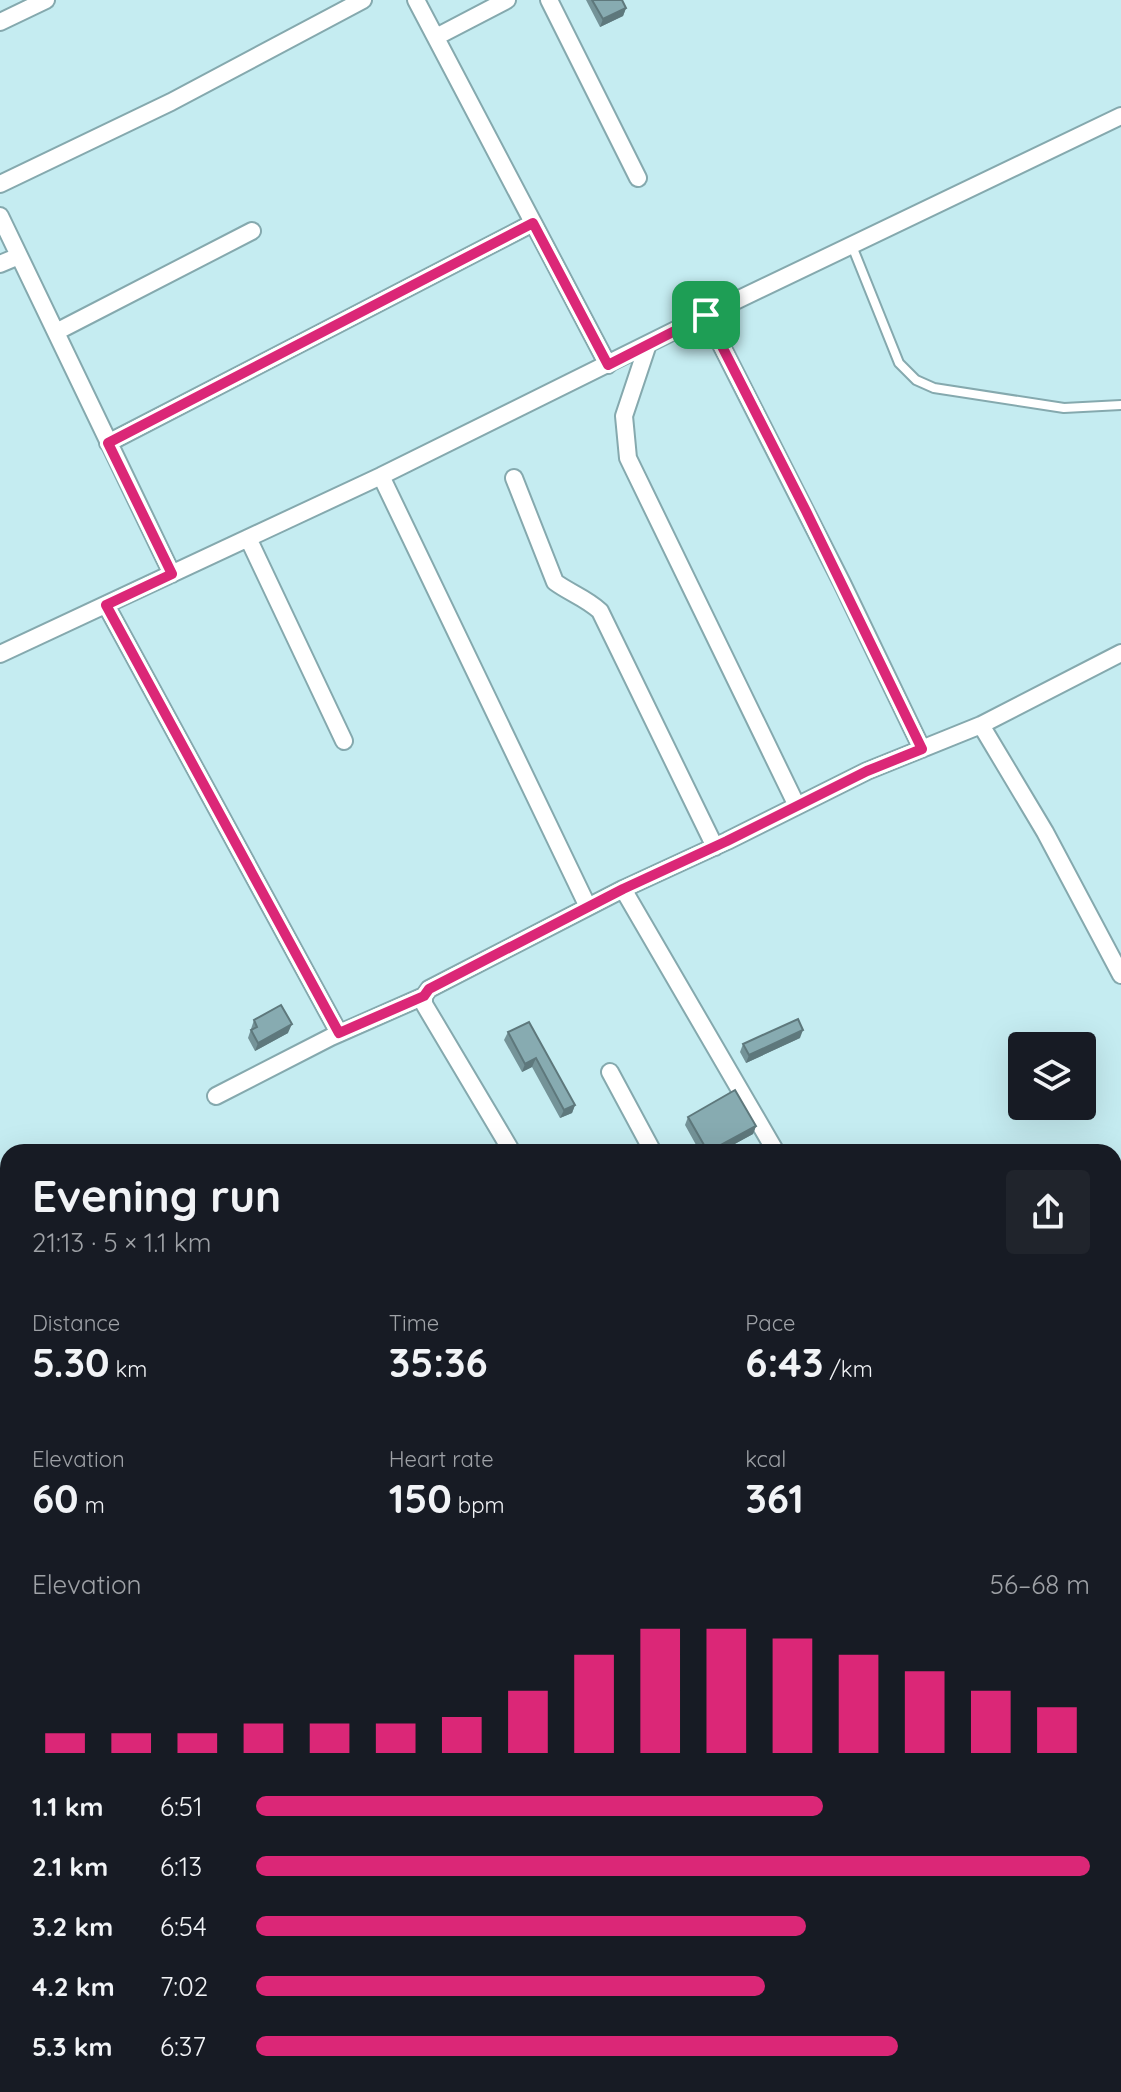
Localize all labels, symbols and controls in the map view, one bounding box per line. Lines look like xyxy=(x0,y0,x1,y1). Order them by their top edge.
pin xyxy=(672,281,740,349)
icon: arrive xyxy=(684,293,728,337)
map controls xyxy=(1008,1032,1096,1120)
button: layers xyxy=(1008,1032,1096,1120)
text: Evening run xyxy=(32,1168,281,1223)
button: share xyxy=(1006,1170,1090,1254)
text: 21:13 · 5 × 1.1 km xyxy=(32,1226,211,1259)
text: Distance xyxy=(32,1309,120,1337)
text: Time xyxy=(389,1309,439,1337)
text: Pace xyxy=(745,1309,796,1337)
text: 5.30 xyxy=(32,1337,109,1387)
text: 35:36 xyxy=(389,1337,488,1387)
text: 6:43 xyxy=(745,1337,823,1387)
text: km xyxy=(109,1355,147,1383)
text: /km xyxy=(823,1355,873,1383)
text: Elevation xyxy=(32,1445,125,1473)
text: Heart rate xyxy=(389,1445,494,1473)
text: kcal xyxy=(745,1445,786,1473)
text: 60 xyxy=(32,1473,79,1523)
text: 150 xyxy=(389,1473,452,1523)
text: 361 xyxy=(745,1473,804,1523)
text: m xyxy=(79,1491,105,1519)
text: bpm xyxy=(452,1491,505,1519)
text: Elevation xyxy=(32,1568,142,1601)
text: 56–68 m xyxy=(990,1568,1090,1601)
text: 1.1 km xyxy=(32,1790,103,1823)
text: 6:51 xyxy=(160,1790,203,1823)
text: 2.1 km xyxy=(32,1850,108,1883)
text: 6:13 xyxy=(160,1850,202,1883)
text: 3.2 km xyxy=(32,1910,113,1943)
text: 6:54 xyxy=(160,1910,207,1943)
text: 4.2 km xyxy=(32,1970,115,2003)
text: 7:02 xyxy=(160,1970,208,2003)
text: 5.3 km xyxy=(32,2030,112,2063)
text: 6:37 xyxy=(160,2030,206,2063)

